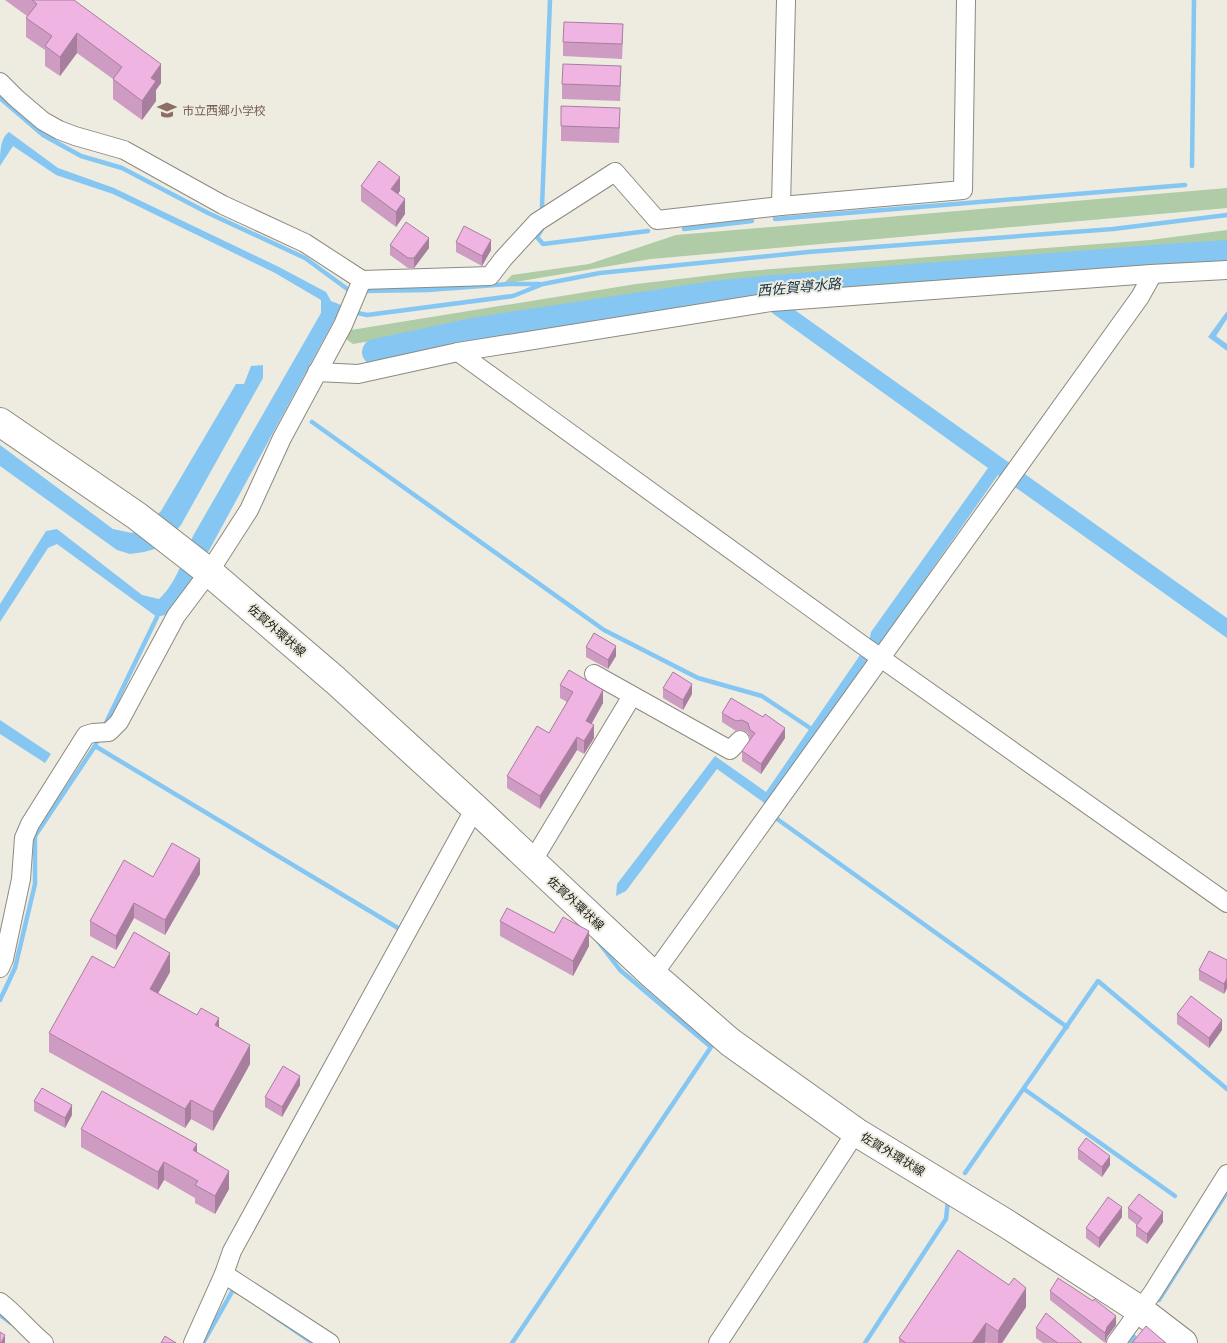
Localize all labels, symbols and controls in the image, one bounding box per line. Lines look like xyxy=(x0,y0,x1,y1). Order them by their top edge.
school or university icon: 市立西郷小学校 xyxy=(156,99,178,121)
place label: 市立西郷小学校 xyxy=(182,103,266,118)
water label: 西佐賀導水路 xyxy=(756,274,843,300)
street label: 佐賀外環状線 xyxy=(245,601,309,659)
street label: 佐賀外環状線 xyxy=(545,873,607,933)
street label: 佐賀外環状線 xyxy=(858,1129,928,1179)

